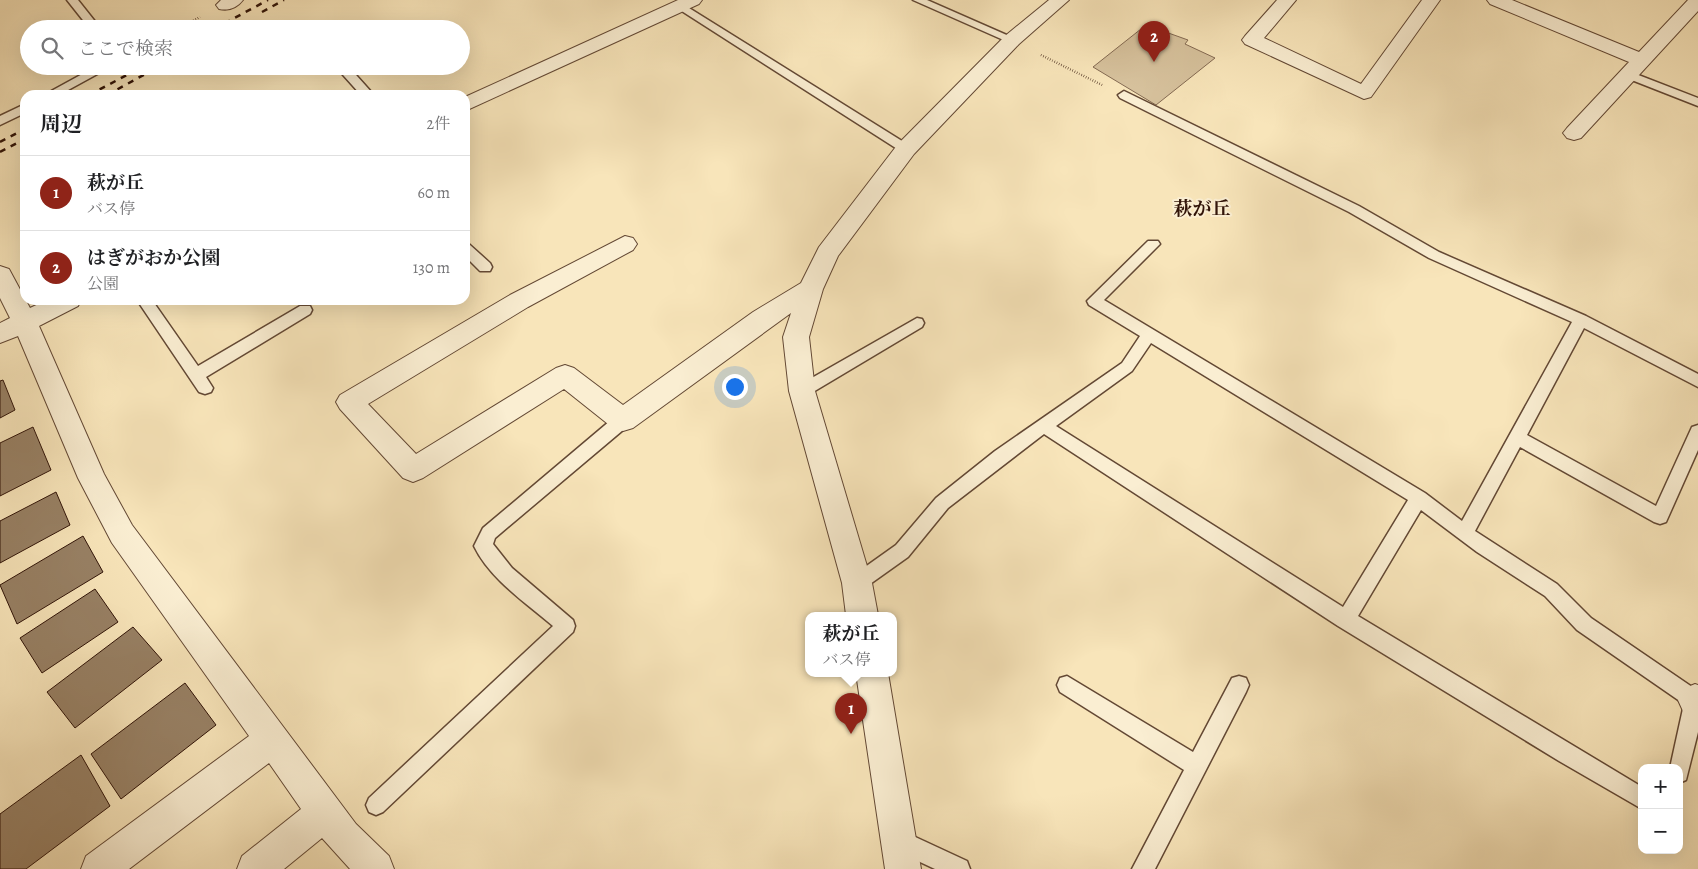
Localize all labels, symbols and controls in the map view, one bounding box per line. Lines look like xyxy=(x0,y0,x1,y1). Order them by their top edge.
search box xyxy=(20,20,470,75)
pin: 2 xyxy=(1138,21,1170,62)
icon: search xyxy=(38,34,66,62)
text: ここで検索 xyxy=(78,36,173,62)
text: 周辺 xyxy=(40,110,82,138)
text: 2件 xyxy=(426,113,450,135)
text: 萩が丘 xyxy=(87,170,144,196)
text: 1 xyxy=(53,182,59,204)
text: 60 m xyxy=(418,182,450,204)
district label: 萩が丘 xyxy=(1173,196,1231,222)
text: バス停 xyxy=(87,198,135,220)
text: はぎがおか公園 xyxy=(87,245,220,271)
text: 2 xyxy=(52,257,60,279)
text: 130 m xyxy=(413,257,450,279)
text: 公園 xyxy=(87,273,119,295)
your location xyxy=(722,374,748,400)
popup xyxy=(805,612,897,677)
text: 萩が丘 xyxy=(822,621,880,647)
text: バス停 xyxy=(822,649,871,671)
pin: 1 xyxy=(835,693,867,734)
map controls xyxy=(1638,764,1683,854)
button: + xyxy=(1638,764,1683,809)
button: − xyxy=(1638,809,1683,854)

